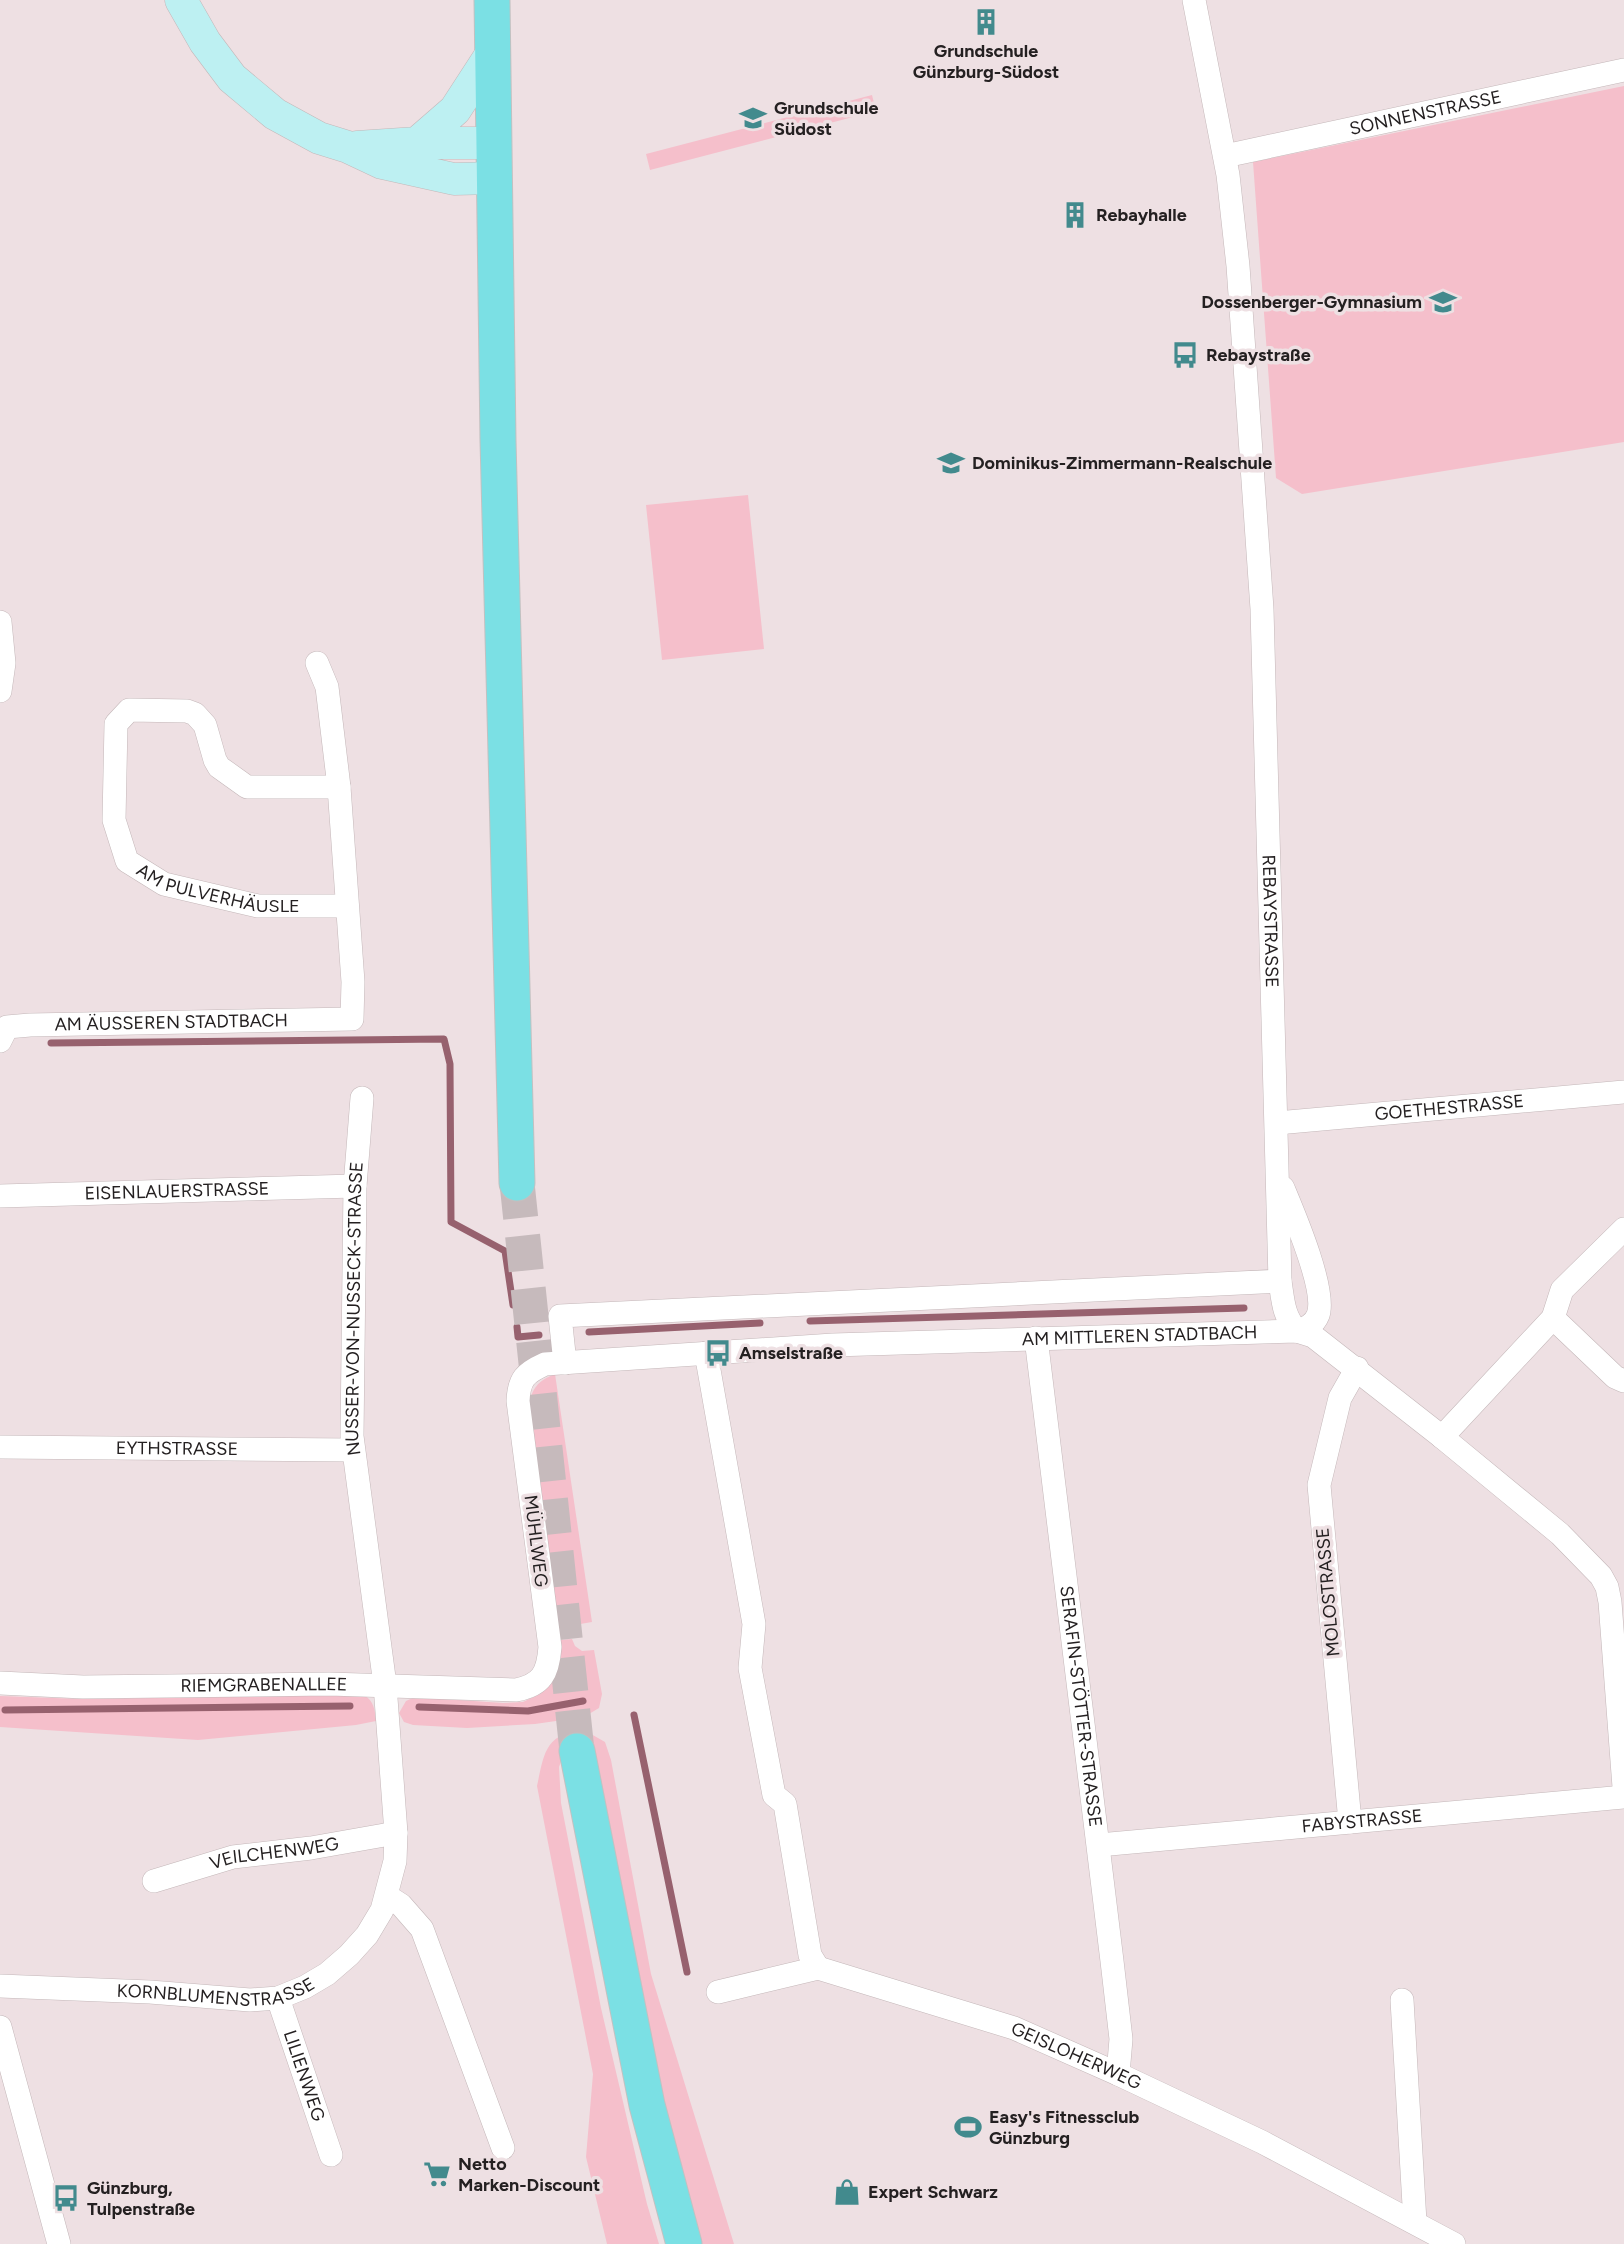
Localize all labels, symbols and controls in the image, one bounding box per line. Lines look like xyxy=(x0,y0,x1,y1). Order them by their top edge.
building icon: Grundschule Günzburg-Südost xyxy=(971,7,1001,37)
place label: Grundschule Günzburg-Südost xyxy=(913,40,1059,83)
street label: SONNENSTRASSE xyxy=(1347,86,1503,140)
place label: Grundschule Südost xyxy=(774,97,878,140)
school or university icon: Grundschule Südost xyxy=(738,103,768,133)
building icon: Rebayhalle xyxy=(1060,200,1090,230)
place label: Rebayhalle xyxy=(1096,204,1187,226)
school or university icon: Dossenberger-Gymnasium xyxy=(1428,287,1458,317)
place label: Dossenberger-Gymnasium xyxy=(1201,291,1422,313)
bus stop icon: Rebaystraße xyxy=(1170,340,1200,370)
place label: Rebaystraße xyxy=(1206,344,1311,366)
school or university icon: Dominikus-Zimmermann-Realschule xyxy=(936,448,966,478)
place label: Dominikus-Zimmermann-Realschule xyxy=(972,452,1272,474)
street label: REBAYSTRASSE xyxy=(1258,854,1283,988)
street label: AM PULVERHÄUSLE xyxy=(133,859,300,917)
street label: AM ÄUSSEREN STADTBACH xyxy=(54,1009,288,1036)
street label: GOETHESTRASSE xyxy=(1374,1090,1525,1125)
street label: NUSSER-VON-NUSSECK-STRASSE xyxy=(341,1161,368,1457)
street label: EISENLAUERSTRASSE xyxy=(84,1177,270,1205)
street label: AM MITTLEREN STADTBACH xyxy=(1021,1321,1258,1350)
bus stop icon: Amselstraße xyxy=(703,1338,733,1368)
place label: Amselstraße xyxy=(739,1342,843,1364)
street label: EYTHSTRASSE xyxy=(116,1437,238,1460)
street label: MÜHLWEG xyxy=(519,1494,553,1589)
street label: MOLOSTRASSE xyxy=(1311,1527,1345,1657)
street label: SERAFIN-STÖTTER-STRASSE xyxy=(1055,1584,1107,1828)
street label: RIEMGRABENALLEE xyxy=(180,1673,348,1697)
street label: FABYSTRASSE xyxy=(1301,1804,1423,1837)
street label: VEILCHENWEG xyxy=(207,1832,341,1874)
street label: KORNBLUMENSTRASSE xyxy=(116,1973,319,2011)
street label: GEISLOHERWEG xyxy=(1008,2017,1145,2095)
street label: LILIENWEG xyxy=(279,2027,330,2124)
place label: Easy's Fitnessclub Günzburg xyxy=(989,2106,1139,2149)
sports icon: Easy's Fitnessclub Günzburg xyxy=(953,2112,983,2142)
place label: Netto Marken-Discount xyxy=(458,2153,600,2196)
supermarket icon: Netto Marken-Discount xyxy=(422,2159,452,2189)
place label: Günzburg, Tulpenstraße xyxy=(87,2177,195,2220)
shop icon: Expert Schwarz xyxy=(832,2177,862,2207)
place label: Expert Schwarz xyxy=(868,2181,998,2203)
bus stop icon: Günzburg, Tulpenstraße xyxy=(51,2183,81,2213)

